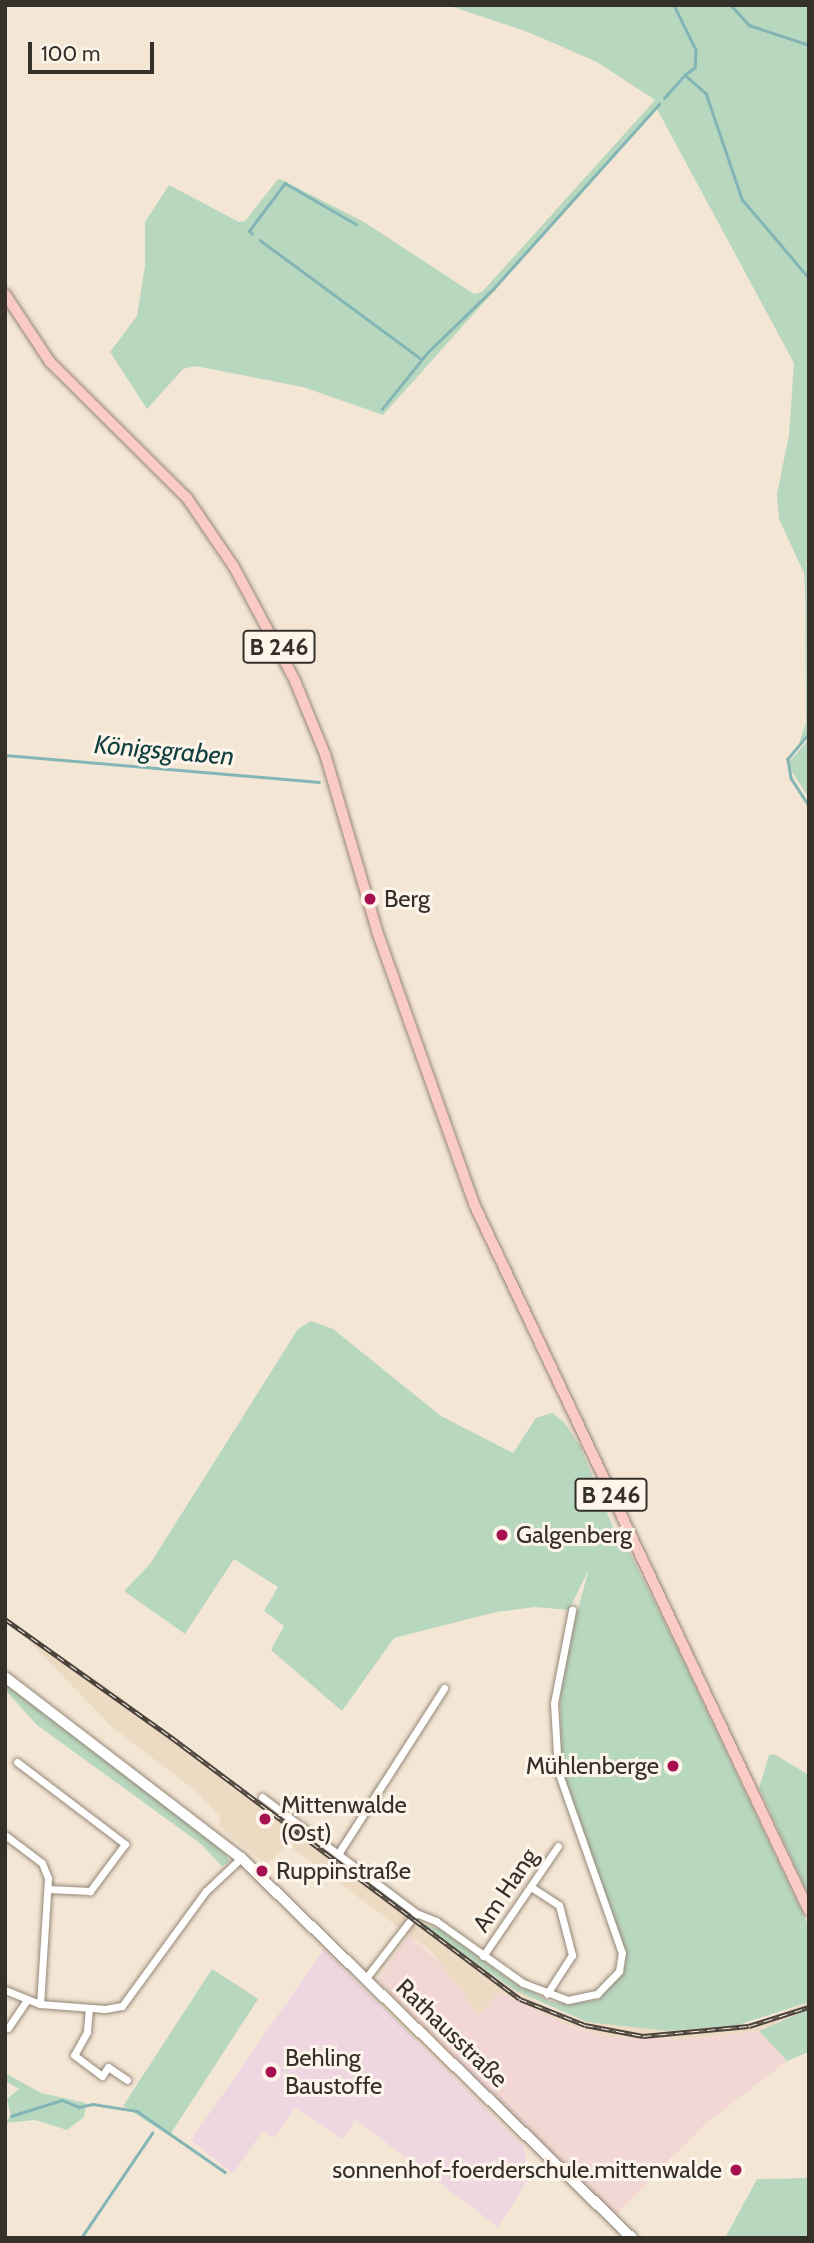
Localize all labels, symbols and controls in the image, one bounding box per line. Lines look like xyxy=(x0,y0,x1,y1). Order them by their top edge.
scale bar xyxy=(32,28,158,72)
text: 100 m xyxy=(41,41,100,66)
road number: B 246 xyxy=(242,628,316,666)
water label: Königsgraben xyxy=(93,729,235,773)
place label: Berg xyxy=(384,885,430,913)
marker: Berg xyxy=(362,891,378,907)
road number: B 246 xyxy=(574,1476,648,1514)
place label: Galgenberg xyxy=(516,1521,632,1549)
marker: Galgenberg xyxy=(494,1527,510,1543)
place label: Mühlenberge xyxy=(526,1752,659,1780)
marker: Mühlenberge xyxy=(665,1758,681,1774)
place label: Mittenwalde (Ost) xyxy=(281,1791,407,1847)
marker: Mittenwalde (Ost) xyxy=(255,1809,275,1829)
street label: Am Hang xyxy=(467,1843,543,1937)
place label: Ruppinstraße xyxy=(276,1857,411,1885)
marker: Ruppinstraße xyxy=(254,1863,270,1879)
street label: Rathausstraße xyxy=(390,1973,514,2093)
place label: Behling Baustoffe xyxy=(285,2044,382,2100)
marker: Behling Baustoffe xyxy=(263,2064,279,2080)
place label: sonnenhof-foerderschule.mittenwalde xyxy=(332,2156,722,2184)
marker: sonnenhof-foerderschule.mittenwalde xyxy=(728,2162,744,2178)

